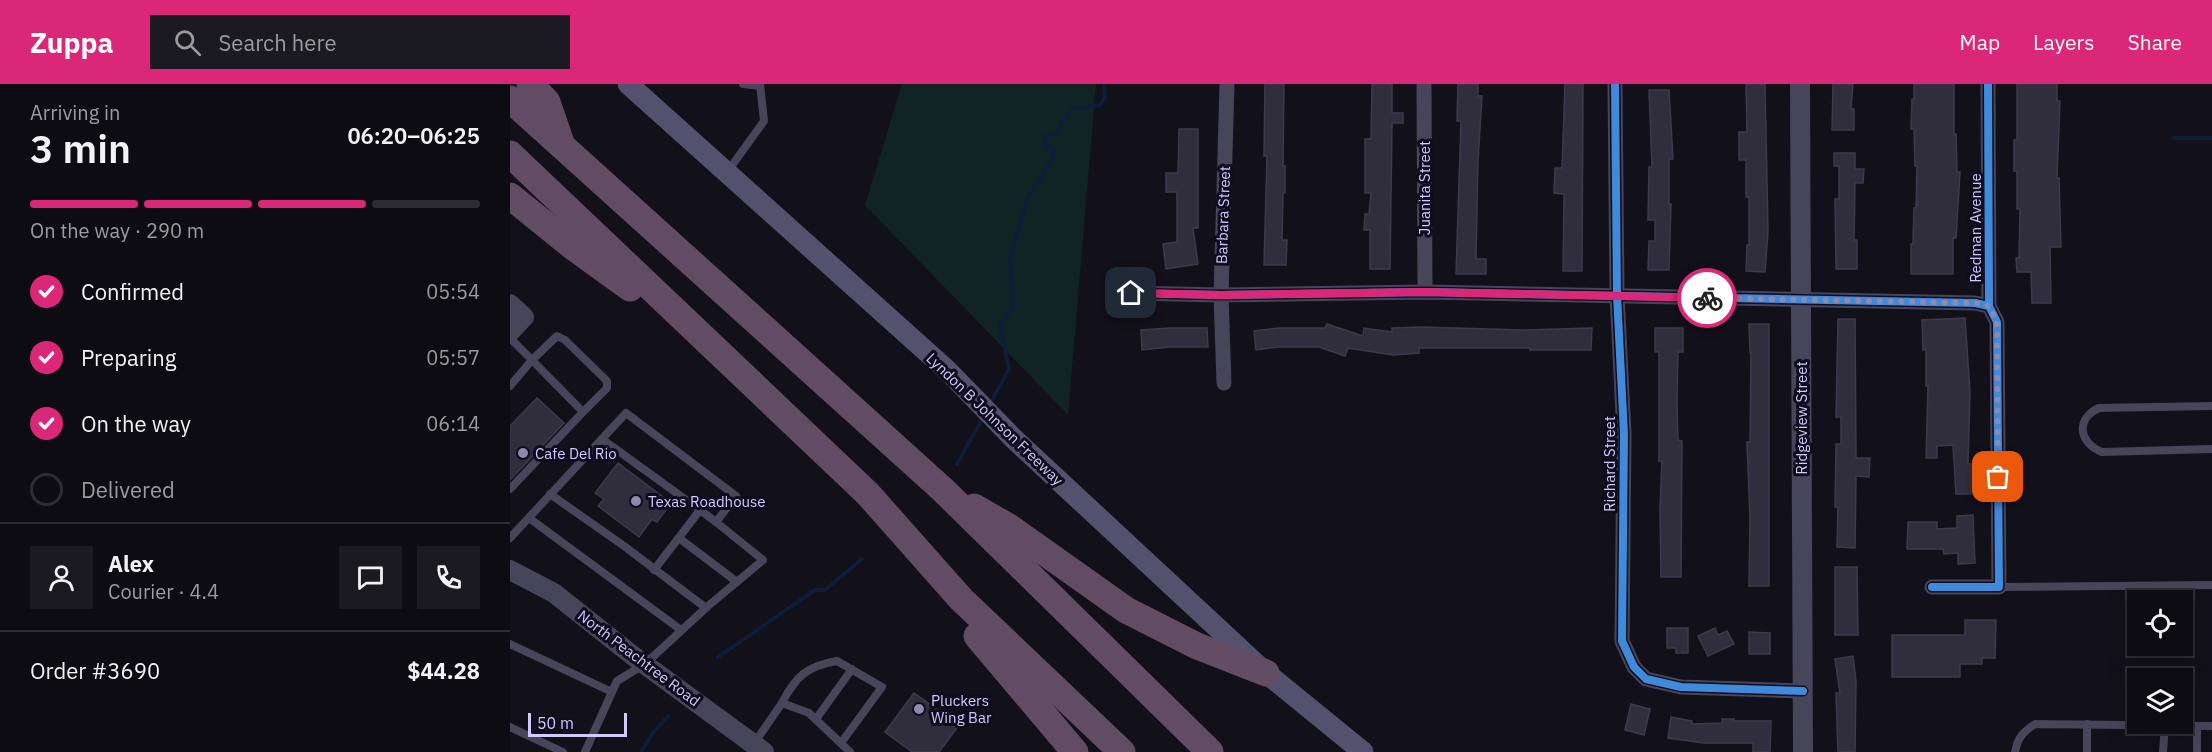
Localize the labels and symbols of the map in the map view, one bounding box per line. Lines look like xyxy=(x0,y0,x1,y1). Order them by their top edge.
street label: Juanita Street xyxy=(1415,141,1434,235)
street label: Barbara Street xyxy=(1212,166,1234,264)
street label: Redman Avenue xyxy=(1966,173,1985,283)
pin xyxy=(1105,267,1156,318)
courier xyxy=(1677,268,1737,328)
street label: Lyndon B Johnson Freeway xyxy=(923,349,1068,490)
street label: Ridgeview Street xyxy=(1792,361,1811,475)
street label: Richard Street xyxy=(1600,416,1619,512)
place label: Cafe Del Rio xyxy=(535,444,617,463)
marker: Cafe Del Rio xyxy=(516,446,530,460)
pin xyxy=(1972,451,2023,502)
place label: Texas Roadhouse xyxy=(648,492,766,511)
marker: Texas Roadhouse xyxy=(629,494,643,508)
street label: North Peachtree Road xyxy=(574,606,704,710)
place label: Pluckers Wing Bar xyxy=(931,691,992,727)
marker: Pluckers Wing Bar xyxy=(912,702,926,716)
scale bar xyxy=(528,710,627,738)

